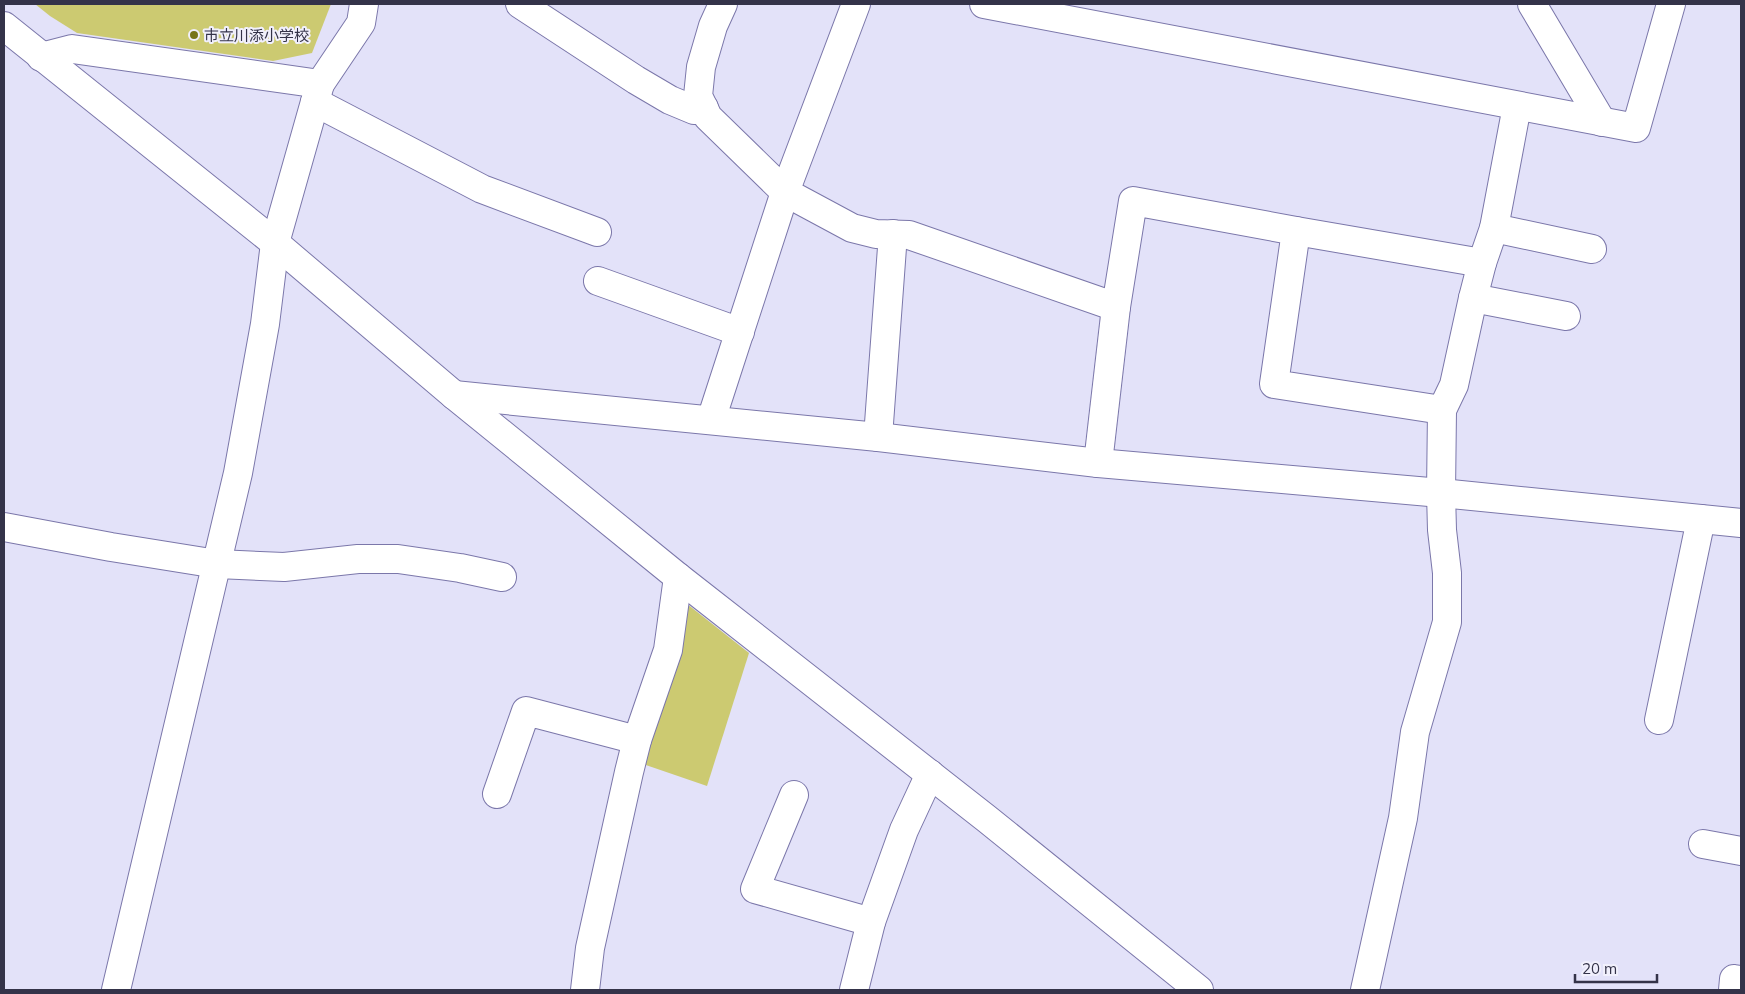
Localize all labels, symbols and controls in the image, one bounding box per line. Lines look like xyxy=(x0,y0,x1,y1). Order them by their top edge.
place label: 市立川添小学校 xyxy=(204,26,309,45)
marker: 市立川添小学校 xyxy=(188,29,200,41)
scale bar xyxy=(1575,952,1658,984)
text: 20 m xyxy=(1582,959,1617,978)

